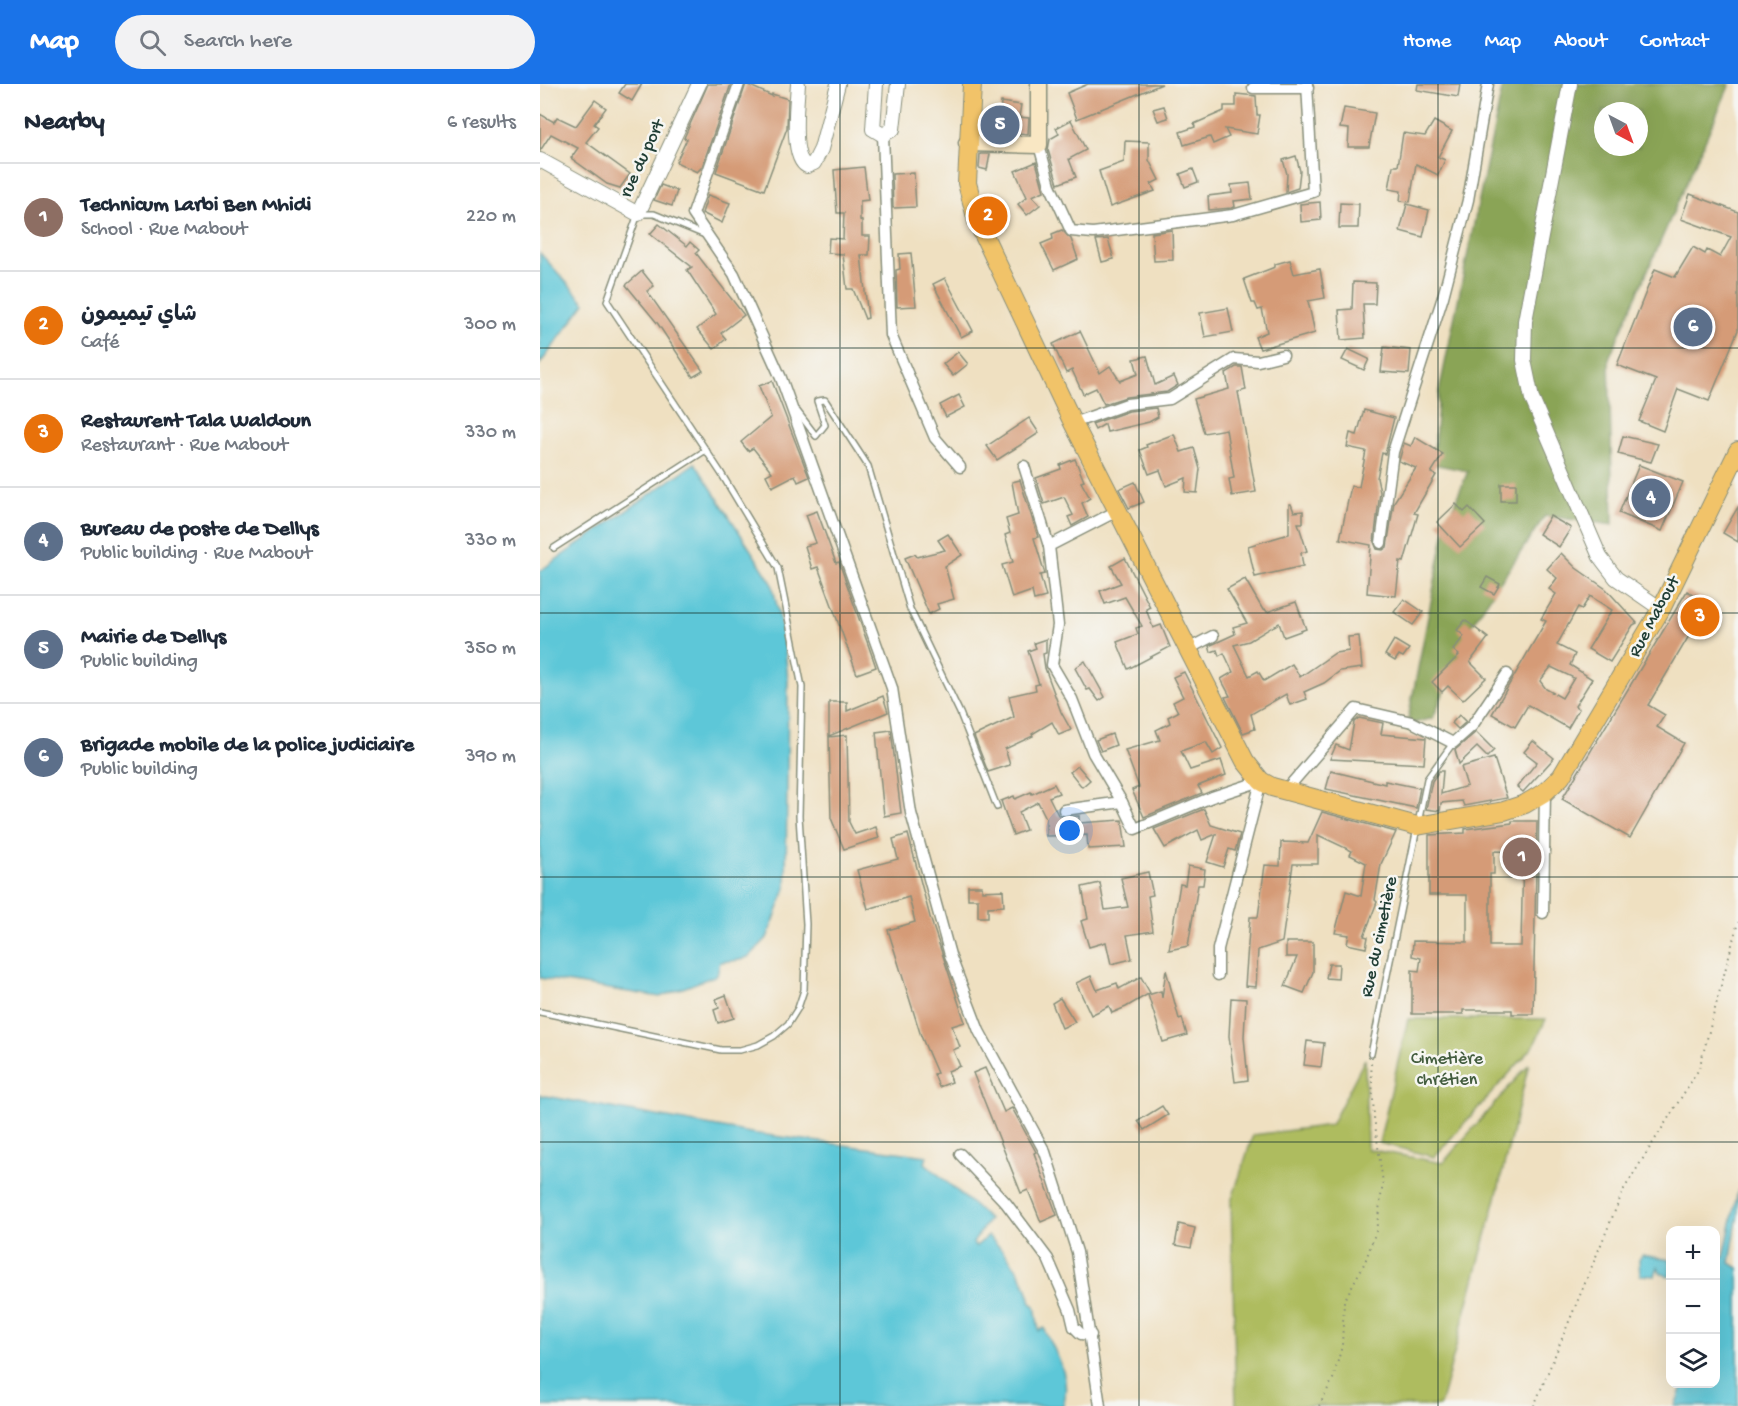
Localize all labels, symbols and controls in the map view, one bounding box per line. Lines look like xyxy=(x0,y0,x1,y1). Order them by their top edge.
search box xyxy=(115,15,535,69)
text: Map xyxy=(30,26,79,59)
icon: search xyxy=(136,26,169,59)
text: Search here xyxy=(184,29,292,55)
text: Home xyxy=(1403,30,1451,55)
text: Map xyxy=(1484,30,1521,55)
text: About xyxy=(1554,30,1607,55)
text: Contact xyxy=(1640,30,1708,55)
pin: 5 xyxy=(980,102,1020,147)
north arrow xyxy=(1594,102,1648,156)
text: Nearby xyxy=(24,108,105,139)
text: 6 results xyxy=(447,112,516,135)
street label: rue du port xyxy=(616,115,671,201)
text: Technicum Larbi Ben Mhidi xyxy=(81,193,311,219)
pin: 2 xyxy=(968,194,1008,238)
text: 1 xyxy=(39,206,48,229)
text: 220 m xyxy=(466,206,516,229)
text: School · Rue Mabout xyxy=(81,219,247,242)
text: شاي تيميمون xyxy=(81,303,197,329)
pin: 6 xyxy=(1674,304,1712,350)
text: 2 xyxy=(39,314,48,337)
text: 300 m xyxy=(464,314,516,337)
text: Café xyxy=(81,332,119,355)
text: Restaurent Tala Waldoun xyxy=(81,409,311,435)
text: 3 xyxy=(38,422,49,445)
text: 330 m xyxy=(465,422,516,445)
text: Restaurant · Rue Mabout xyxy=(81,435,288,458)
pin: 4 xyxy=(1632,476,1670,520)
text: Bureau de poste de Dellys xyxy=(81,517,319,543)
text: 4 xyxy=(39,530,48,553)
text: 330 m xyxy=(465,530,516,553)
text: Public building · Rue Mabout xyxy=(81,543,312,566)
street label: Rue Mabout xyxy=(1625,572,1686,661)
pin: 3 xyxy=(1680,594,1720,640)
text: Mairie de Dellys xyxy=(81,625,226,651)
text: 5 xyxy=(38,638,49,661)
text: 350 m xyxy=(465,638,516,661)
text: Public building xyxy=(81,651,198,674)
text: Brigade mobile de la police judiciaire xyxy=(81,733,414,759)
text: 6 xyxy=(38,746,49,769)
text: 390 m xyxy=(465,746,516,769)
text: Public building xyxy=(81,759,198,782)
your location xyxy=(1055,816,1084,845)
pin: 1 xyxy=(1502,834,1542,880)
street label: Rue du cimetière xyxy=(1357,874,1403,999)
park label: Cimetière chrétien xyxy=(1411,1049,1484,1091)
map controls xyxy=(1666,1226,1720,1388)
button: + xyxy=(1666,1226,1720,1280)
button: − xyxy=(1666,1280,1720,1334)
button: layers xyxy=(1666,1334,1720,1388)

